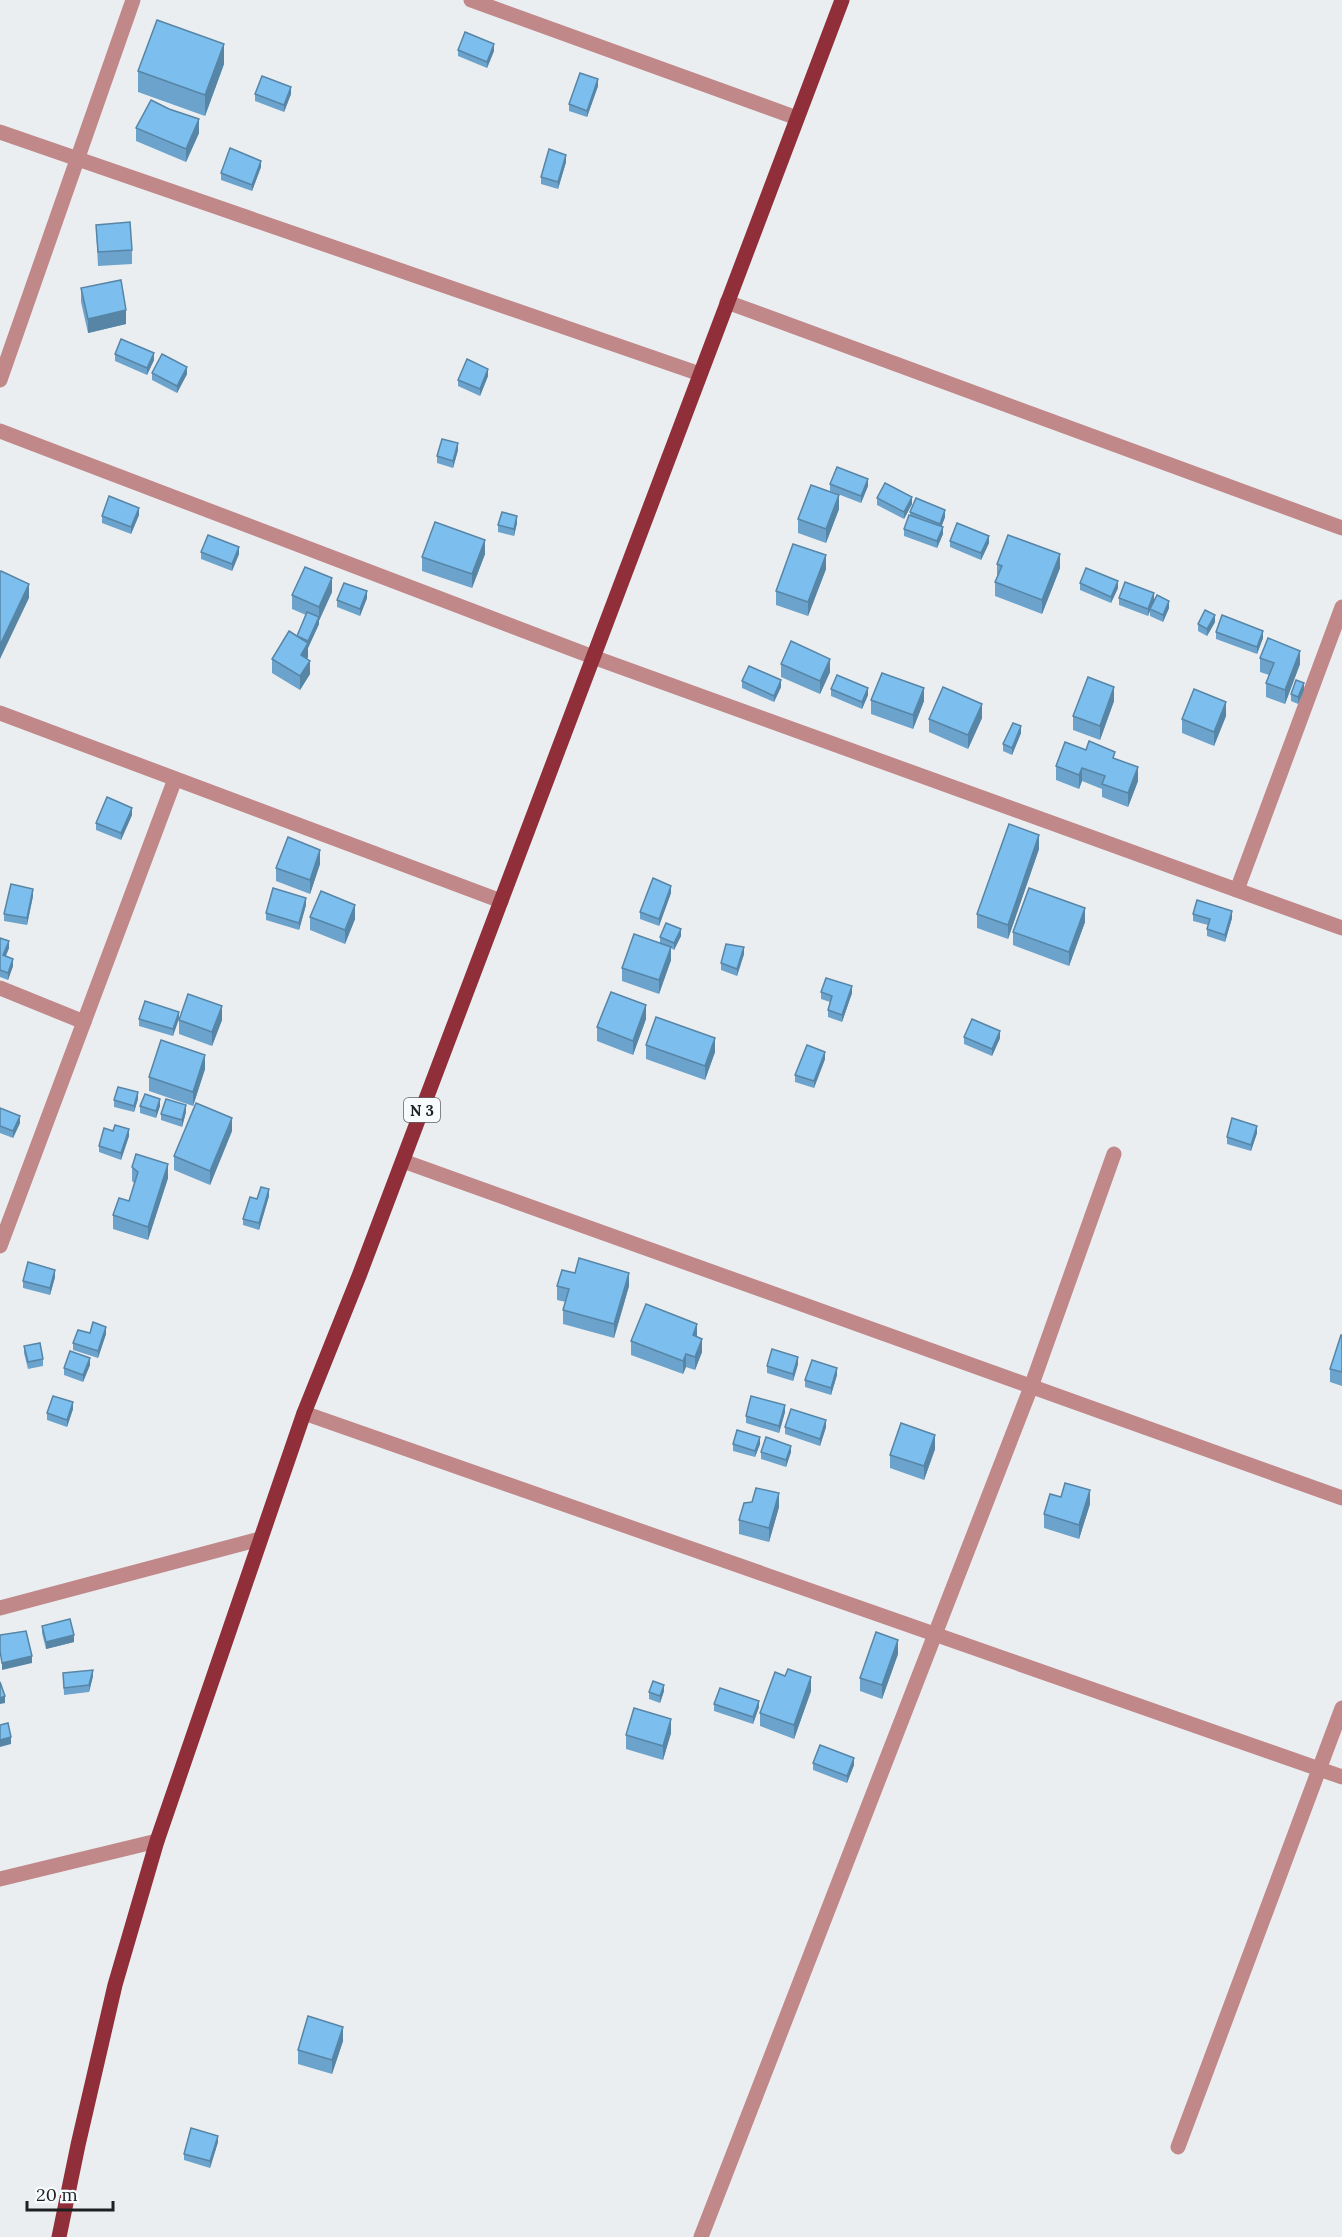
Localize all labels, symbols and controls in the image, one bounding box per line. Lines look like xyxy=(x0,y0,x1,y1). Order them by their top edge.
road number: N 3 xyxy=(404,1098,440,1122)
scale bar xyxy=(27,2174,112,2212)
text: 20 m xyxy=(36,2183,78,2206)

